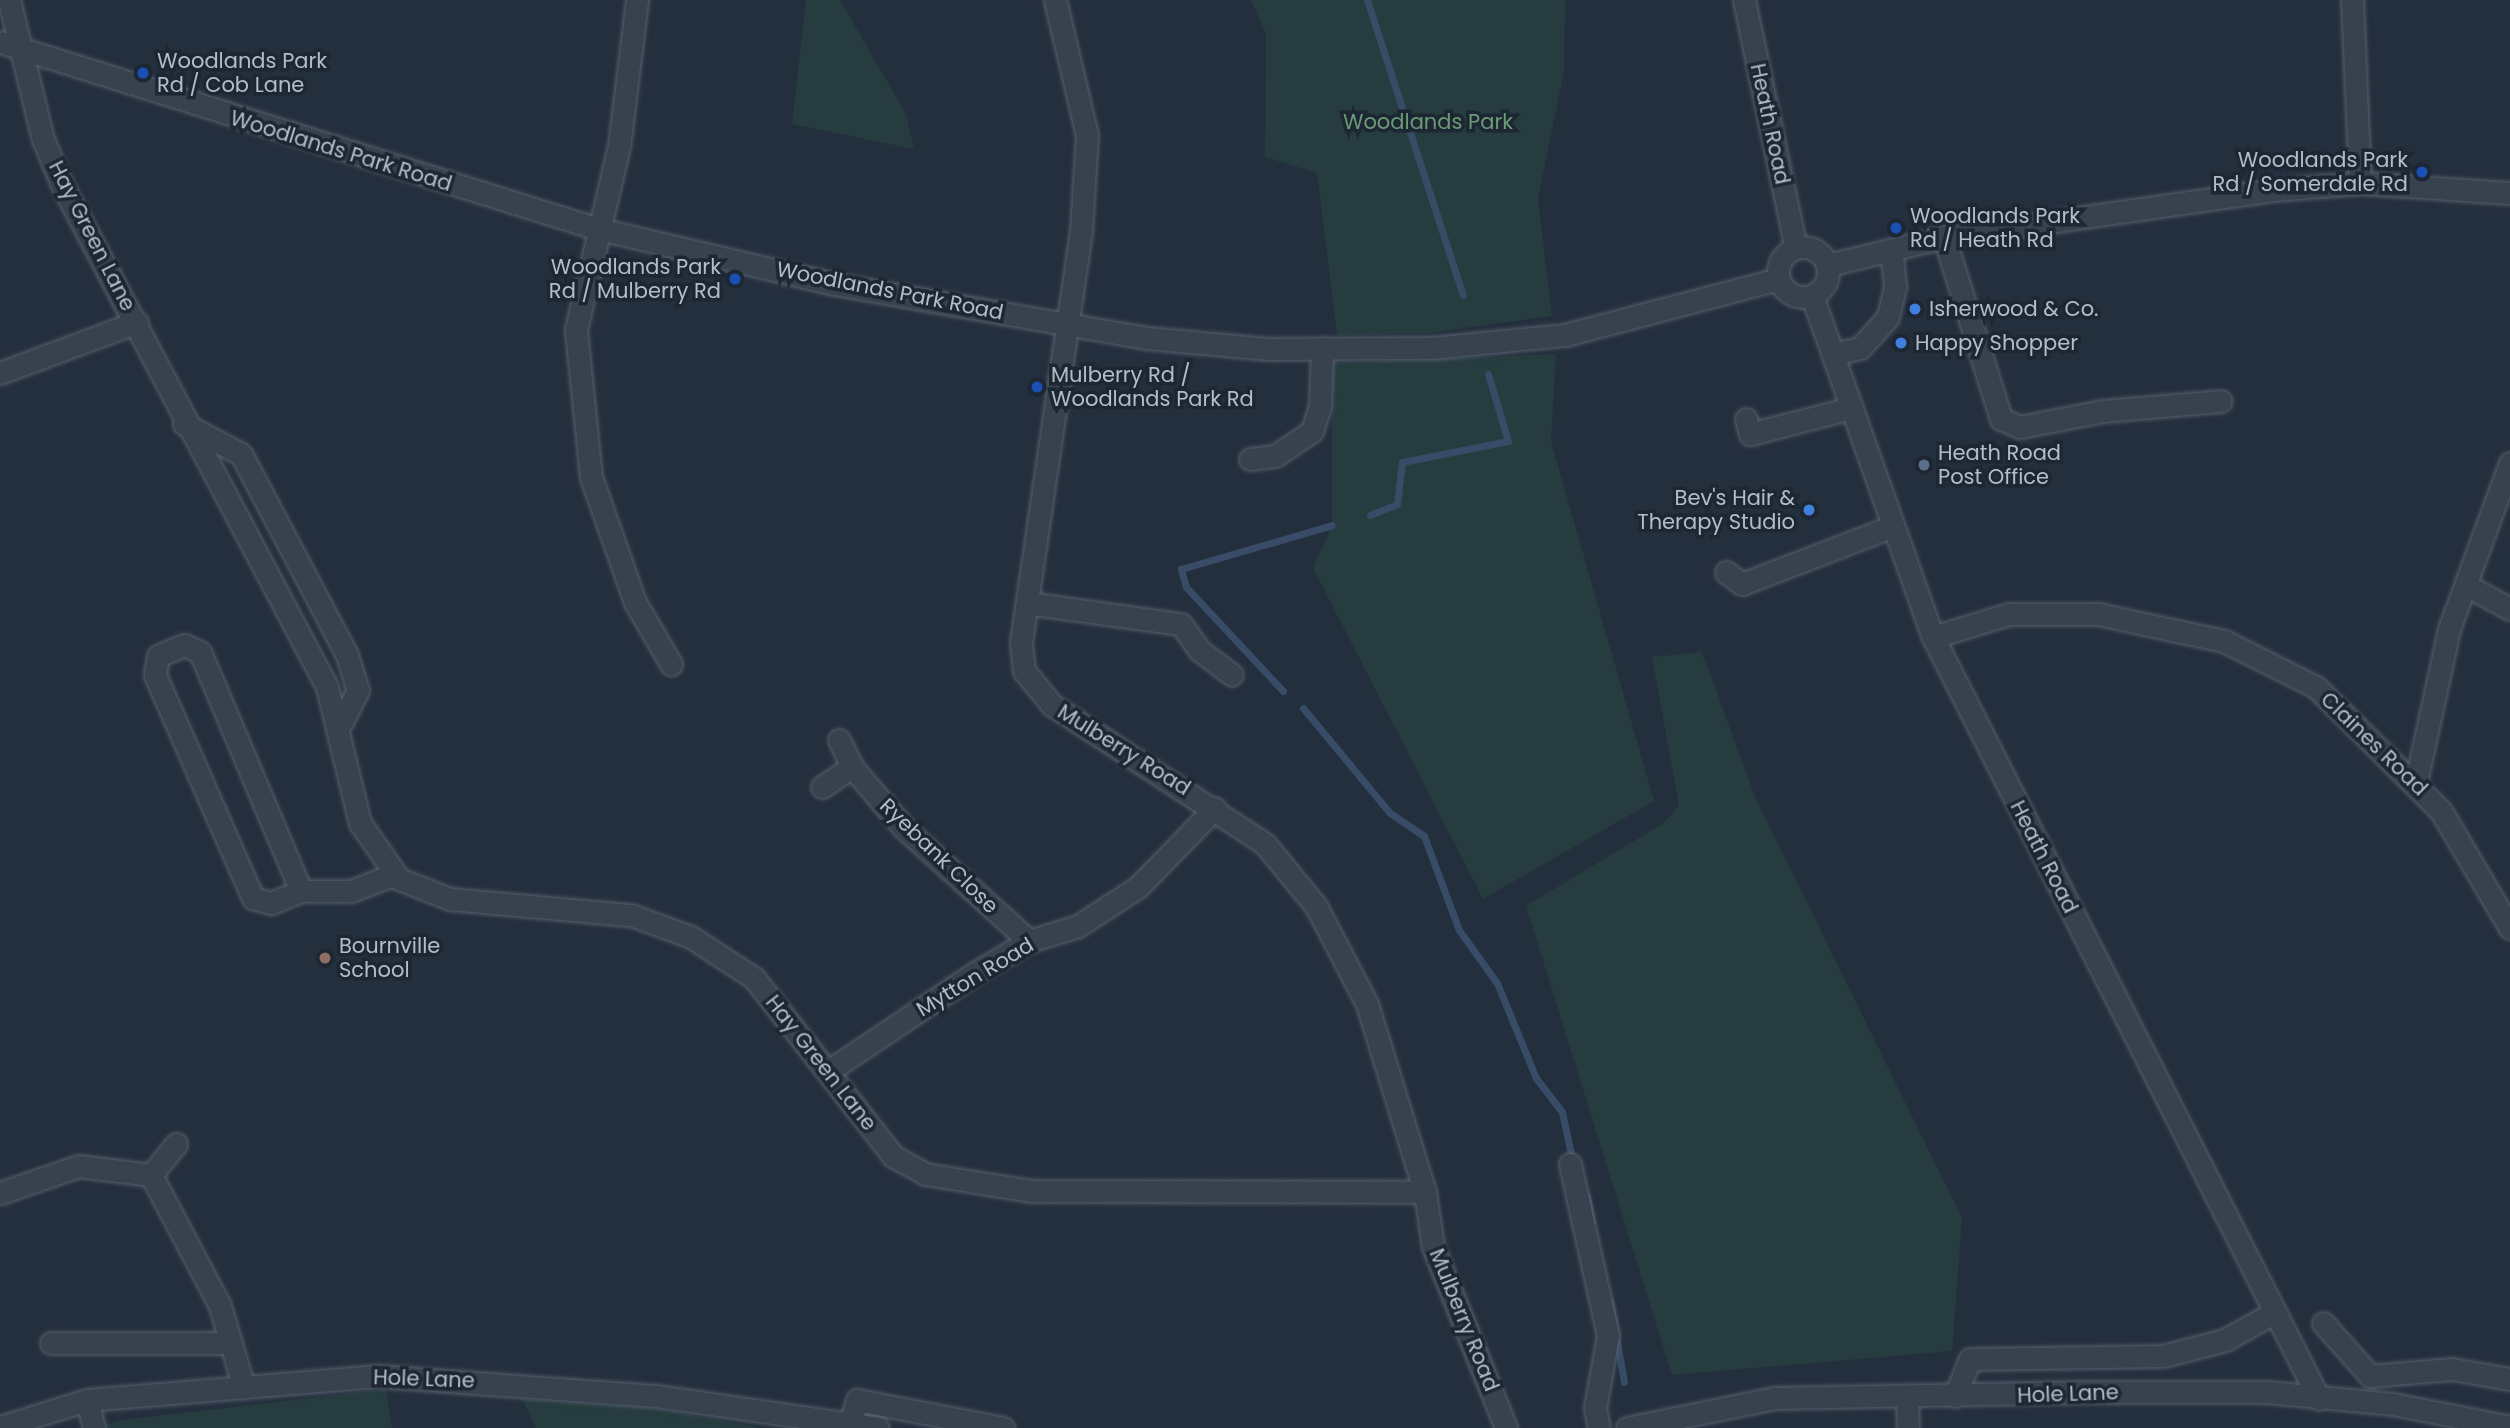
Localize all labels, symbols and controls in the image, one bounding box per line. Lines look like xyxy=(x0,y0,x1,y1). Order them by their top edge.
place label: Woodlands Park Rd / Cob Lane xyxy=(157,48,327,98)
street label: Heath Road xyxy=(1745,61,1795,187)
marker: Woodlands Park Rd / Cob Lane xyxy=(135,65,151,81)
street label: Woodlands Park Road xyxy=(227,105,455,197)
park label: Woodlands Park xyxy=(1343,109,1513,135)
place label: Woodlands Park Rd / Somerdale Rd xyxy=(2212,147,2408,197)
street label: Hay Green Lane xyxy=(43,157,141,315)
marker: Woodlands Park Rd / Somerdale Rd xyxy=(2414,164,2430,180)
place label: Woodlands Park Rd / Heath Rd xyxy=(1910,203,2080,253)
marker: Woodlands Park Rd / Heath Rd xyxy=(1888,220,1904,236)
place label: Woodlands Park Rd / Mulberry Rd xyxy=(549,254,721,304)
street label: Woodlands Park Road xyxy=(775,257,1005,325)
marker: Woodlands Park Rd / Mulberry Rd xyxy=(727,271,743,287)
place label: Isherwood & Co. xyxy=(1929,296,2099,322)
marker: Isherwood & Co. xyxy=(1907,301,1923,317)
place label: Happy Shopper xyxy=(1915,330,2078,356)
marker: Happy Shopper xyxy=(1893,335,1909,351)
place label: Mulberry Rd / Woodlands Park Rd xyxy=(1051,362,1254,412)
marker: Mulberry Rd / Woodlands Park Rd xyxy=(1029,379,1045,395)
place label: Heath Road Post Office xyxy=(1938,440,2061,490)
marker: Heath Road Post Office xyxy=(1916,457,1932,473)
place label: Bev's Hair & Therapy Studio xyxy=(1637,485,1795,535)
marker: Bev's Hair & Therapy Studio xyxy=(1801,502,1817,518)
street label: Claines Road xyxy=(2315,687,2433,801)
street label: Mulberry Road xyxy=(1053,699,1195,801)
street label: Ryebank Close xyxy=(875,793,1003,919)
street label: Heath Road xyxy=(2005,796,2083,918)
street label: Mytton Road xyxy=(912,932,1038,1022)
place label: Bournville School xyxy=(339,933,440,983)
marker: Bournville School xyxy=(317,950,333,966)
street label: Hay Green Lane xyxy=(760,990,882,1136)
street label: Mulberry Road xyxy=(1424,1245,1504,1395)
street label: Hole Lane xyxy=(373,1365,475,1393)
street label: Hole Lane xyxy=(2017,1380,2119,1408)

